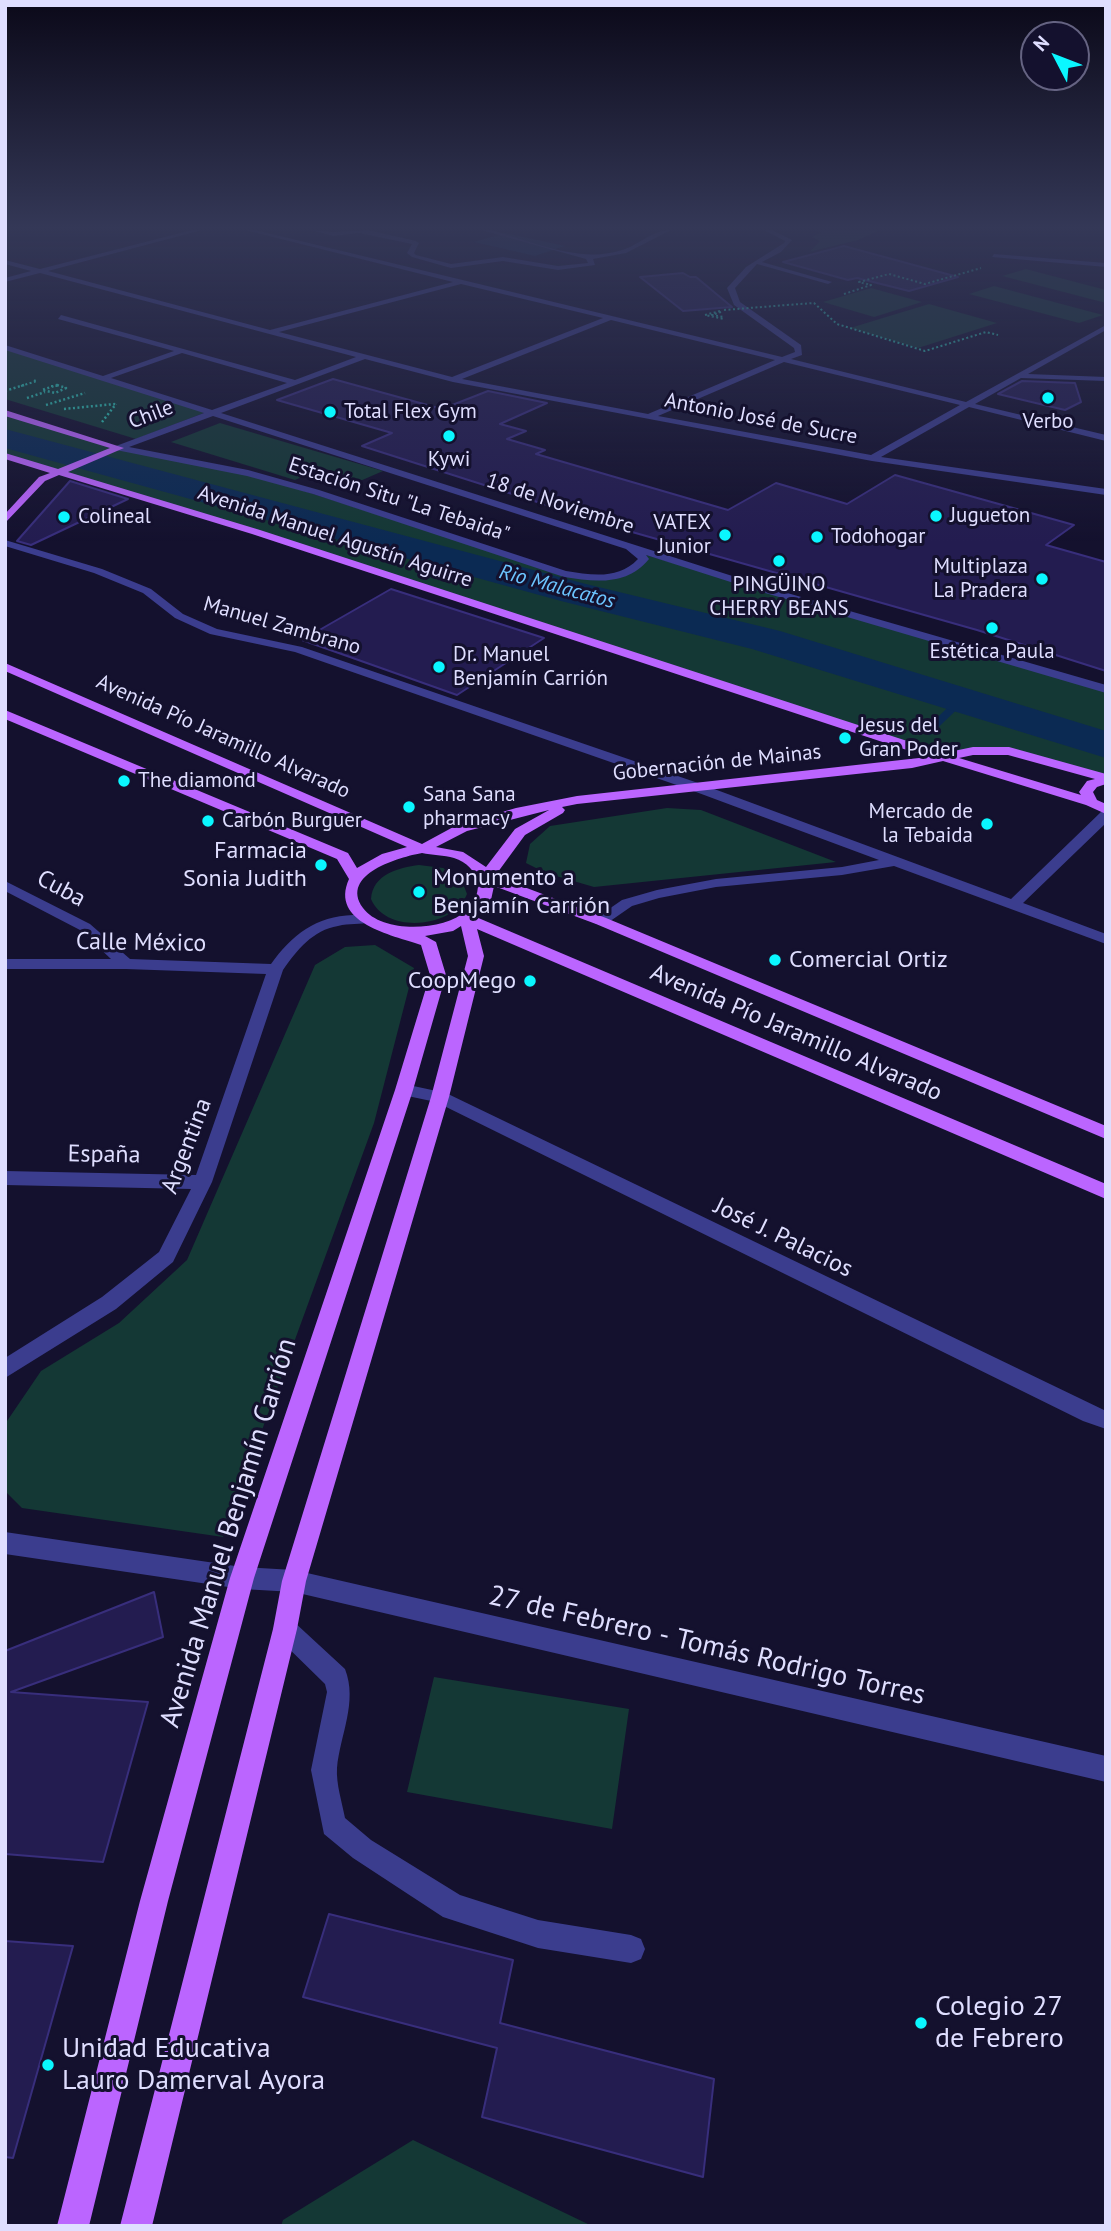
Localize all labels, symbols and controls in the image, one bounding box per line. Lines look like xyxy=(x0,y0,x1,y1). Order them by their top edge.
north arrow xyxy=(1020,21,1090,91)
text: N xyxy=(1028,31,1054,56)
street label: Antonio José de Sucre xyxy=(663,388,859,450)
marker: Verbo xyxy=(1040,390,1056,406)
street label: Chile xyxy=(125,395,177,435)
place label: Total Flex Gym xyxy=(344,399,477,425)
marker: Total Flex Gym xyxy=(322,404,338,420)
place label: Verbo xyxy=(1022,409,1074,435)
marker: Kywi xyxy=(441,428,457,444)
place label: Kywi xyxy=(428,447,470,473)
street label: Estación Situ "La Tebaida" xyxy=(285,452,513,548)
street label: 18 de Noviembre xyxy=(483,468,637,540)
street label: Avenida Manuel Agustín Aguirre xyxy=(195,481,475,593)
place label: Jugueton xyxy=(950,503,1030,529)
place label: Colineal xyxy=(78,504,151,530)
marker: Jugueton xyxy=(928,508,944,524)
marker: Colineal xyxy=(56,509,72,525)
place label: VATEX Junior xyxy=(653,510,711,560)
place label: Todohogar xyxy=(831,524,925,550)
marker: VATEX Junior xyxy=(717,527,733,543)
marker: Todohogar xyxy=(809,529,825,545)
marker: PINGÜINO CHERRY BEANS xyxy=(771,553,787,569)
place label: Multiplaza La Pradera xyxy=(933,554,1028,604)
water label: Rio Malacatos xyxy=(496,559,618,615)
marker: Multiplaza La Pradera xyxy=(1034,571,1050,587)
place label: PINGÜINO CHERRY BEANS xyxy=(709,572,849,622)
street label: Manuel Zambrano xyxy=(201,592,363,660)
marker: Estética Paula xyxy=(984,620,1000,636)
place label: Estética Paula xyxy=(929,639,1055,665)
place label: Dr. Manuel Benjamín Carrión xyxy=(453,642,608,692)
marker: Dr. Manuel Benjamín Carrión xyxy=(431,659,447,675)
street label: Avenida Pío Jaramillo Alvarado xyxy=(92,670,354,804)
place label: Jesus del Gran Poder xyxy=(859,713,958,763)
marker: Jesus del Gran Poder xyxy=(837,730,853,746)
street label: Gobernación de Mainas xyxy=(611,740,823,786)
place label: The diamond xyxy=(138,768,256,794)
marker: The diamond xyxy=(116,773,132,789)
place label: Sana Sana pharmacy xyxy=(423,782,516,832)
marker: Sana Sana pharmacy xyxy=(401,799,417,815)
place label: Mercado de la Tebaida xyxy=(869,799,973,849)
place label: Carbón Burguer xyxy=(222,808,362,834)
marker: Carbón Burguer xyxy=(200,813,216,829)
marker: Mercado de la Tebaida xyxy=(979,816,995,832)
place label: Farmacia Sonia Judith xyxy=(183,837,307,893)
marker: Farmacia Sonia Judith xyxy=(313,857,329,873)
street label: Cuba xyxy=(32,864,90,914)
place label: Monumento a Benjamín Carrión xyxy=(433,864,610,920)
marker: Monumento a Benjamín Carrión xyxy=(411,884,427,900)
street label: Calle México xyxy=(76,927,206,959)
place label: Comercial Ortiz xyxy=(789,946,948,974)
marker: Comercial Ortiz xyxy=(767,952,783,968)
street label: Avenida Pío Jaramillo Alvarado xyxy=(646,958,946,1108)
place label: CoopMego xyxy=(408,967,516,995)
marker: CoopMego xyxy=(522,973,538,989)
street label: Argentina xyxy=(156,1094,218,1198)
street label: España xyxy=(67,1140,141,1170)
street label: José J. Palacios xyxy=(709,1192,857,1284)
street label: Avenida Manuel Benjamín Carrión xyxy=(154,1334,304,1732)
street label: 27 de Febrero - Tomás Rodrigo Torres xyxy=(486,1579,928,1713)
place label: Colegio 27 de Febrero xyxy=(935,1990,1064,2056)
marker: Colegio 27 de Febrero xyxy=(913,2015,929,2031)
place label: Unidad Educativa Lauro Damerval Ayora xyxy=(62,2032,325,2098)
marker: Unidad Educativa Lauro Damerval Ayora xyxy=(40,2057,56,2073)

